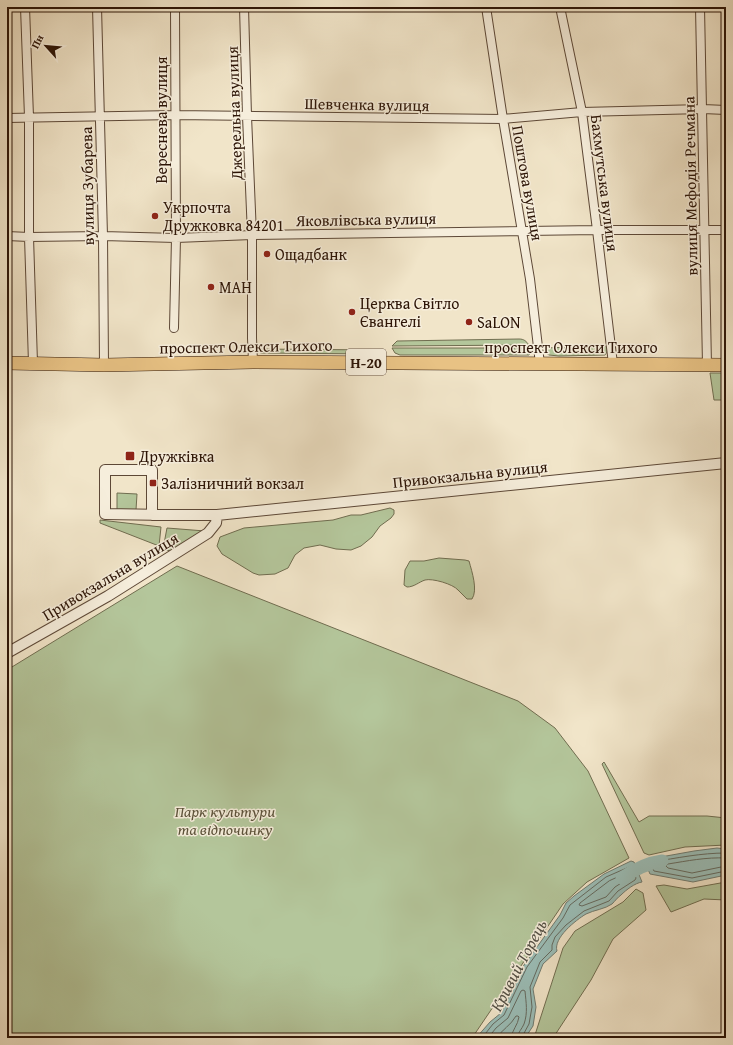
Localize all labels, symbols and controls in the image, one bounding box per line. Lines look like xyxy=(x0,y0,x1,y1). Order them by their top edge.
north arrow xyxy=(26,26,66,66)
text: Пн xyxy=(27,31,48,51)
street label: Джерельна вулиця xyxy=(220,46,248,181)
street label: Вереснева вулиця xyxy=(149,56,173,184)
street label: Шевченка вулиця xyxy=(304,91,430,117)
street label: вулиця Мефодія Речмана xyxy=(676,96,704,276)
street label: Бахмутська вулиця xyxy=(585,113,625,253)
street label: Поштова вулиця xyxy=(506,123,550,243)
street label: вулиця Зубарева xyxy=(74,126,100,246)
place label: Укрпочта Дружковка 84201 xyxy=(162,195,284,237)
street label: Яковлівська вулиця xyxy=(295,206,436,232)
marker: Укрпочта Дружковка 84201 xyxy=(150,211,160,221)
place label: Ощадбанк xyxy=(275,242,347,266)
marker: Ощадбанк xyxy=(262,249,272,259)
place label: МАН xyxy=(219,275,252,299)
marker: МАН xyxy=(206,282,216,292)
place label: Церква Світло Євангелі xyxy=(360,291,459,333)
marker: Церква Світло Євангелі xyxy=(347,307,357,317)
place label: SaLON xyxy=(477,310,521,334)
marker: SaLON xyxy=(464,317,474,327)
street label: проспект Олекси Тихого xyxy=(159,332,333,360)
street label: проспект Олекси Тихого xyxy=(484,335,658,359)
road number: Н-20 xyxy=(346,349,386,375)
place label: Дружківка xyxy=(138,444,215,468)
marker: Дружківка xyxy=(124,450,136,462)
street label: Привокзальна вулиця xyxy=(391,454,549,494)
place label: Залізничний вокзал xyxy=(161,471,304,495)
marker: Залізничний вокзал xyxy=(148,478,158,488)
street label: Привокзальна вулиця xyxy=(37,526,183,626)
park label: Парк культури та відпочинку xyxy=(175,799,275,841)
water label: Кривий Торець xyxy=(483,914,553,1016)

